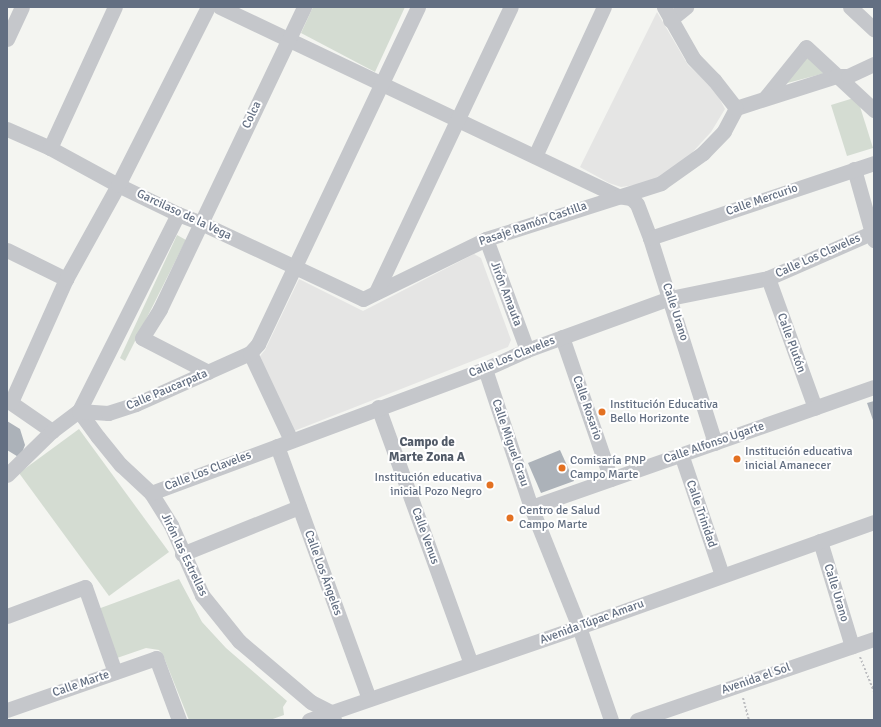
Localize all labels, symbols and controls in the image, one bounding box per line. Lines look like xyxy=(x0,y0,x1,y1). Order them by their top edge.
street label: Colca xyxy=(239,99,265,131)
street label: Calle Mercurio xyxy=(724,181,800,219)
street label: Garcilaso de la Vega xyxy=(134,187,234,243)
street label: Pasaje Ramón Castilla xyxy=(477,199,589,249)
street label: Calle Los Claveles xyxy=(773,231,863,281)
street label: Jirón Amauta xyxy=(487,260,525,328)
street label: Calle Urano xyxy=(659,281,691,343)
street label: Calle Plutón xyxy=(774,311,808,375)
street label: Calle Los Claveles xyxy=(467,333,557,381)
street label: Calle Paucarpata xyxy=(124,366,210,414)
street label: Calle Rosario xyxy=(569,374,605,442)
street label: Calle Miguel Grau xyxy=(488,397,532,489)
place label: Institución Educativa Bello Horizonte xyxy=(610,398,718,426)
marker: Institución Educativa Bello Horizonte xyxy=(597,407,607,417)
street label: Calle Alfonso Ugarte xyxy=(662,419,766,467)
district label: Campo de Marte Zona A xyxy=(389,435,465,466)
place label: Institución educativa inicial Amanecer xyxy=(745,445,852,473)
street label: Calle Los Claveles xyxy=(163,448,253,494)
place label: Comisaría PNP Campo Marte xyxy=(570,454,646,482)
marker: Institución educativa inicial Amanecer xyxy=(732,454,742,464)
marker: Comisaría PNP Campo Marte xyxy=(557,463,567,473)
place label: Institución educativa inicial Pozo Negro xyxy=(375,471,482,499)
street label: Calle Trinidad xyxy=(683,478,719,550)
marker: Institución educativa inicial Pozo Negro xyxy=(485,480,495,490)
place label: Centro de Salud Campo Marte xyxy=(519,504,600,532)
street label: Calle Venus xyxy=(408,506,442,566)
street label: Jirón las Estrellas xyxy=(158,511,210,599)
marker: Centro de Salud Campo Marte xyxy=(504,512,516,524)
street label: Calle Los Ángeles xyxy=(301,528,345,618)
street label: Calle Urano xyxy=(820,562,852,624)
street label: Avenida Túpac Amaru xyxy=(538,596,646,648)
street label: Avenida el Sol xyxy=(720,660,792,698)
street label: Calle Marte xyxy=(51,668,111,700)

